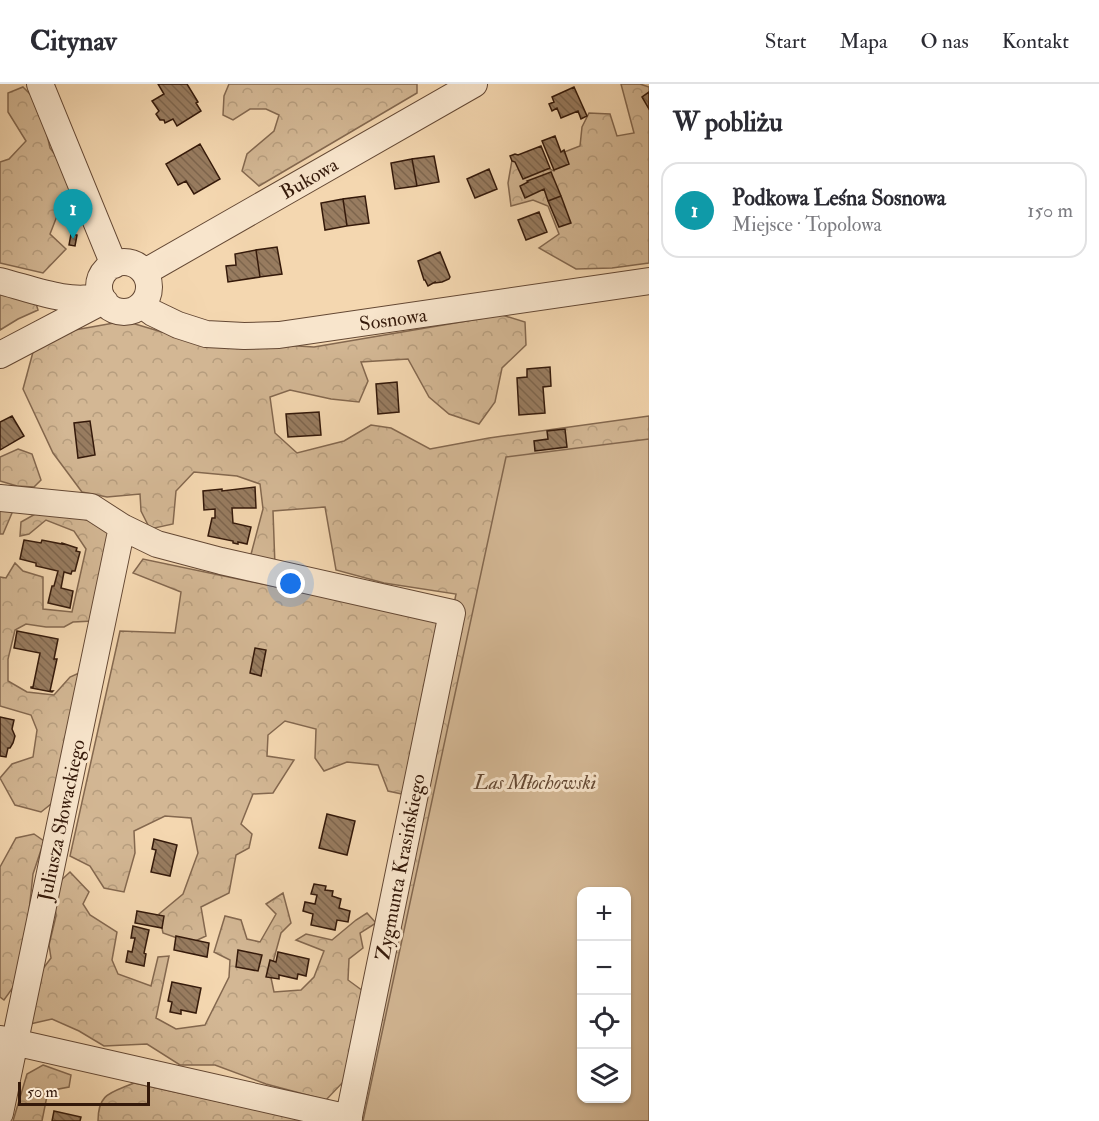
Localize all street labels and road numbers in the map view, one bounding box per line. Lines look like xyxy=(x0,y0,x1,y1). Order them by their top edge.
street label: Bukowa xyxy=(276,152,343,205)
street label: Sosnowa xyxy=(358,302,429,337)
street label: Juliusza Słowackiego xyxy=(32,737,91,904)
street label: Zygmunta Krasińskiego xyxy=(370,772,431,962)

